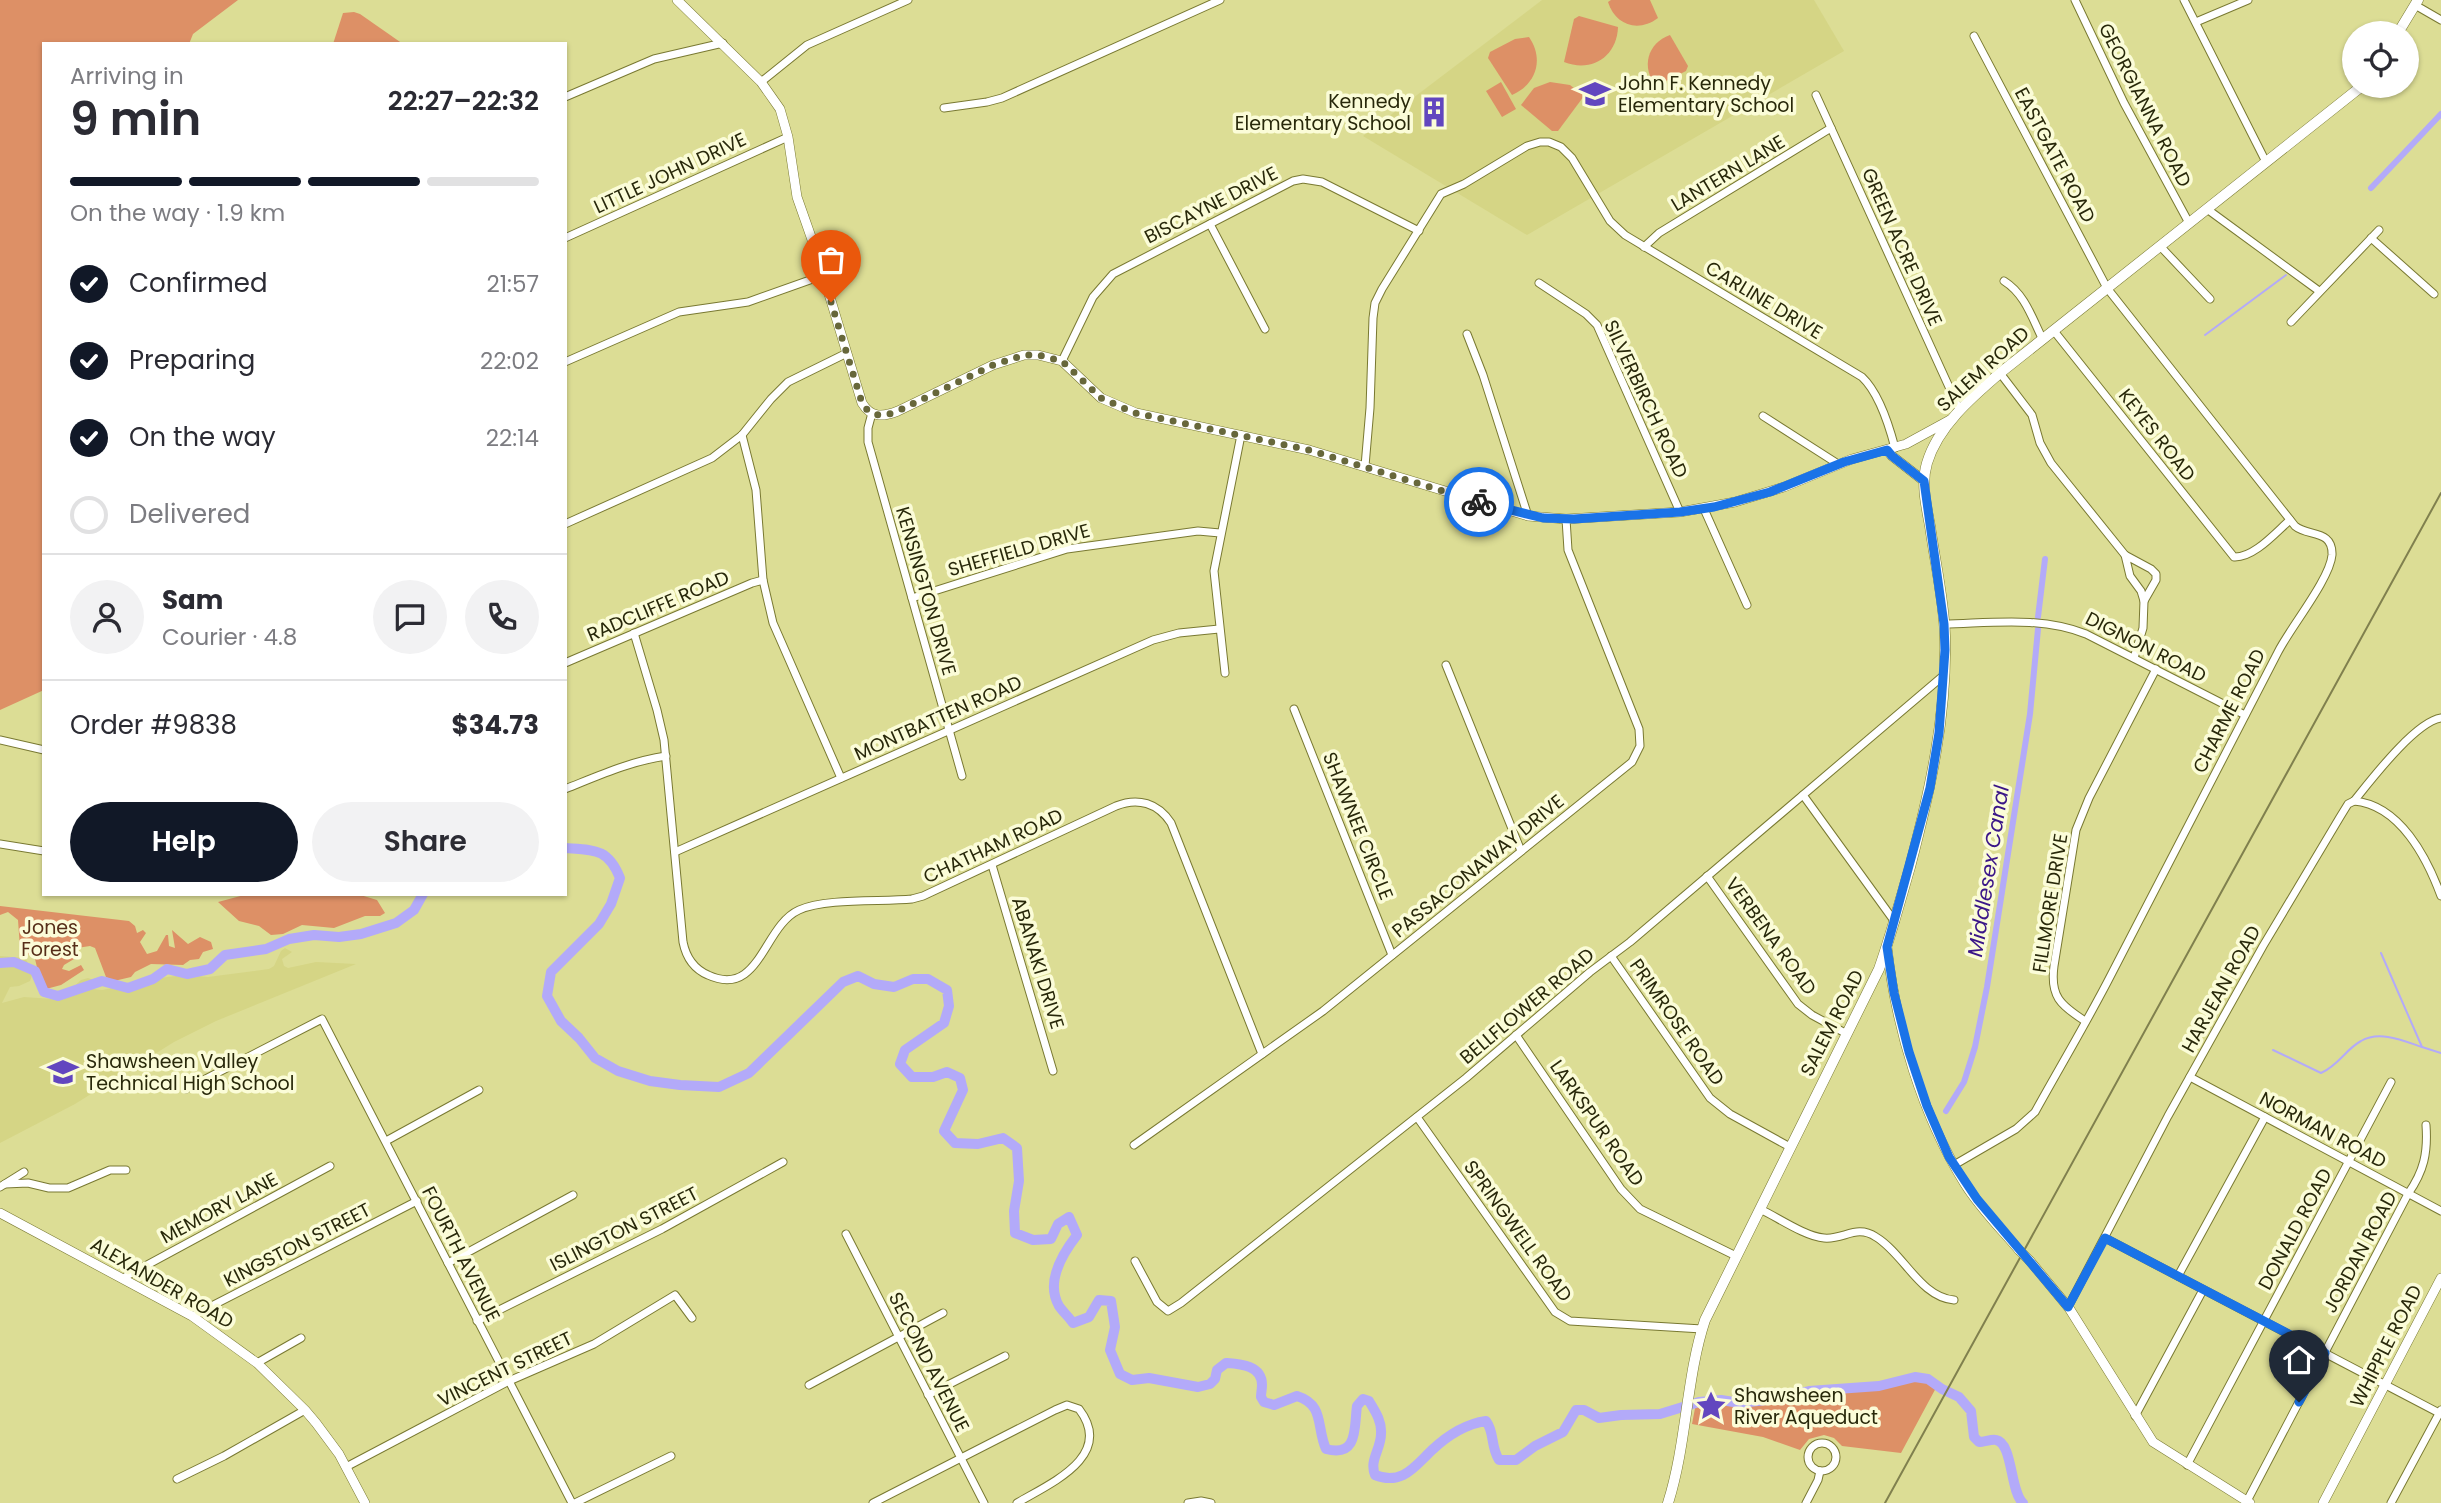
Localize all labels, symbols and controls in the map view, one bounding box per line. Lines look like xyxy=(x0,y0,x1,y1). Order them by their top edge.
street label: GEORGIANNA ROAD xyxy=(2092,18,2198,192)
map controls xyxy=(2342,21,2419,98)
button: locate xyxy=(2342,21,2419,98)
text: Arriving in xyxy=(70,60,184,92)
place label: John F. Kennedy Elementary School xyxy=(1618,70,1794,119)
school or university icon: John F. Kennedy Elementary School xyxy=(1578,77,1612,111)
text: 22:27–22:32 xyxy=(388,83,539,119)
street label: EASTGATE ROAD xyxy=(2008,83,2102,227)
text: 9 min xyxy=(70,87,201,151)
place label: Kennedy Elementary School xyxy=(1235,88,1411,137)
building icon: Kennedy Elementary School xyxy=(1417,95,1451,129)
street label: LITTLE JOHN DRIVE xyxy=(589,126,751,220)
street label: LANTERN LANE xyxy=(1666,128,1790,218)
street label: BISCAYNE DRIVE xyxy=(1140,160,1282,250)
street label: GREEN ACRE DRIVE xyxy=(1855,164,1949,330)
text: On the way · 1.9 km xyxy=(70,197,285,229)
pin xyxy=(801,230,861,302)
icon: bag xyxy=(812,241,850,279)
street label: CARLINE DRIVE xyxy=(1700,254,1828,346)
icon: check xyxy=(70,265,108,303)
text: Confirmed xyxy=(129,265,267,301)
text: 21:57 xyxy=(487,268,539,300)
street label: SILVERBIRCH ROAD xyxy=(1597,316,1695,482)
street label: SALEM ROAD xyxy=(1931,320,2035,418)
icon: check xyxy=(70,342,108,380)
text: Preparing xyxy=(129,342,255,378)
text: 22:02 xyxy=(480,345,539,377)
street label: KEYES ROAD xyxy=(2112,383,2202,487)
icon: check xyxy=(70,419,108,457)
text: On the way xyxy=(129,419,276,455)
text: 22:14 xyxy=(486,422,539,454)
courier xyxy=(1444,467,1514,537)
icon: bike xyxy=(1460,483,1498,521)
text: Delivered xyxy=(129,496,250,532)
street label: KENSINGTON DRIVE xyxy=(889,503,963,679)
street label: SHEFFIELD DRIVE xyxy=(945,517,1093,583)
street label: RADCLIFFE ROAD xyxy=(583,564,733,648)
button: person xyxy=(70,580,144,654)
button: chat xyxy=(373,580,447,654)
button: phone xyxy=(465,580,539,654)
text: Sam xyxy=(162,582,223,618)
street label: DIGNON ROAD xyxy=(2081,605,2211,689)
text: Courier · 4.8 xyxy=(162,621,297,653)
street label: CHARME ROAD xyxy=(2186,644,2272,778)
street label: MONTBATTEN ROAD xyxy=(850,669,1026,767)
text: Order #9838 xyxy=(70,707,237,743)
text: $34.73 xyxy=(452,707,539,743)
street label: SHAWNEE CIRCLE xyxy=(1316,748,1400,904)
water label: Middlesex Canal xyxy=(1960,782,2016,959)
street label: PASSACONAWAY DRIVE xyxy=(1386,788,1570,944)
button: Help xyxy=(70,802,298,882)
button: Share xyxy=(312,802,539,882)
street label: CHATHAM ROAD xyxy=(919,802,1067,890)
street label: FILLMORE DRIVE xyxy=(2026,831,2074,975)
street label: VERBENA ROAD xyxy=(1719,872,1823,1000)
street label: ABANAKI DRIVE xyxy=(1005,894,1071,1032)
park label: Jones Forest xyxy=(21,914,79,963)
street label: HARJEAN ROAD xyxy=(2175,921,2267,1057)
street label: BELLFLOWER ROAD xyxy=(1454,942,1600,1070)
street label: PRIMROSE ROAD xyxy=(1623,953,1731,1091)
street label: SALEM ROAD xyxy=(1794,965,1870,1081)
place label: Shawsheen Valley Technical High School xyxy=(86,1048,294,1097)
school or university icon: Shawsheen Valley Technical High School xyxy=(46,1055,80,1089)
street label: LARKSPUR ROAD xyxy=(1543,1055,1651,1191)
street label: NORMAN ROAD xyxy=(2255,1085,2391,1175)
street label: SPRINGWELL ROAD xyxy=(1457,1155,1579,1307)
street label: DONALD ROAD xyxy=(2252,1164,2338,1294)
street label: MEMORY LANE xyxy=(156,1166,282,1250)
street label: ISLINGTON STREET xyxy=(545,1180,703,1278)
street label: FOURTH AVENUE xyxy=(415,1182,507,1326)
street label: JORDAN ROAD xyxy=(2317,1187,2403,1317)
street label: KINGSTON STREET xyxy=(219,1196,375,1294)
street label: ALEXANDER ROAD xyxy=(85,1231,239,1335)
street label: WHIPPLE ROAD xyxy=(2344,1280,2428,1412)
street label: SECOND AVENUE xyxy=(882,1287,976,1437)
street label: VINCENT STREET xyxy=(433,1325,577,1413)
pin xyxy=(2269,1330,2329,1402)
icon: home xyxy=(2280,1341,2318,1379)
place label: Shawsheen River Aqueduct xyxy=(1734,1382,1878,1431)
place icon: Shawsheen River Aqueduct xyxy=(1694,1389,1728,1423)

